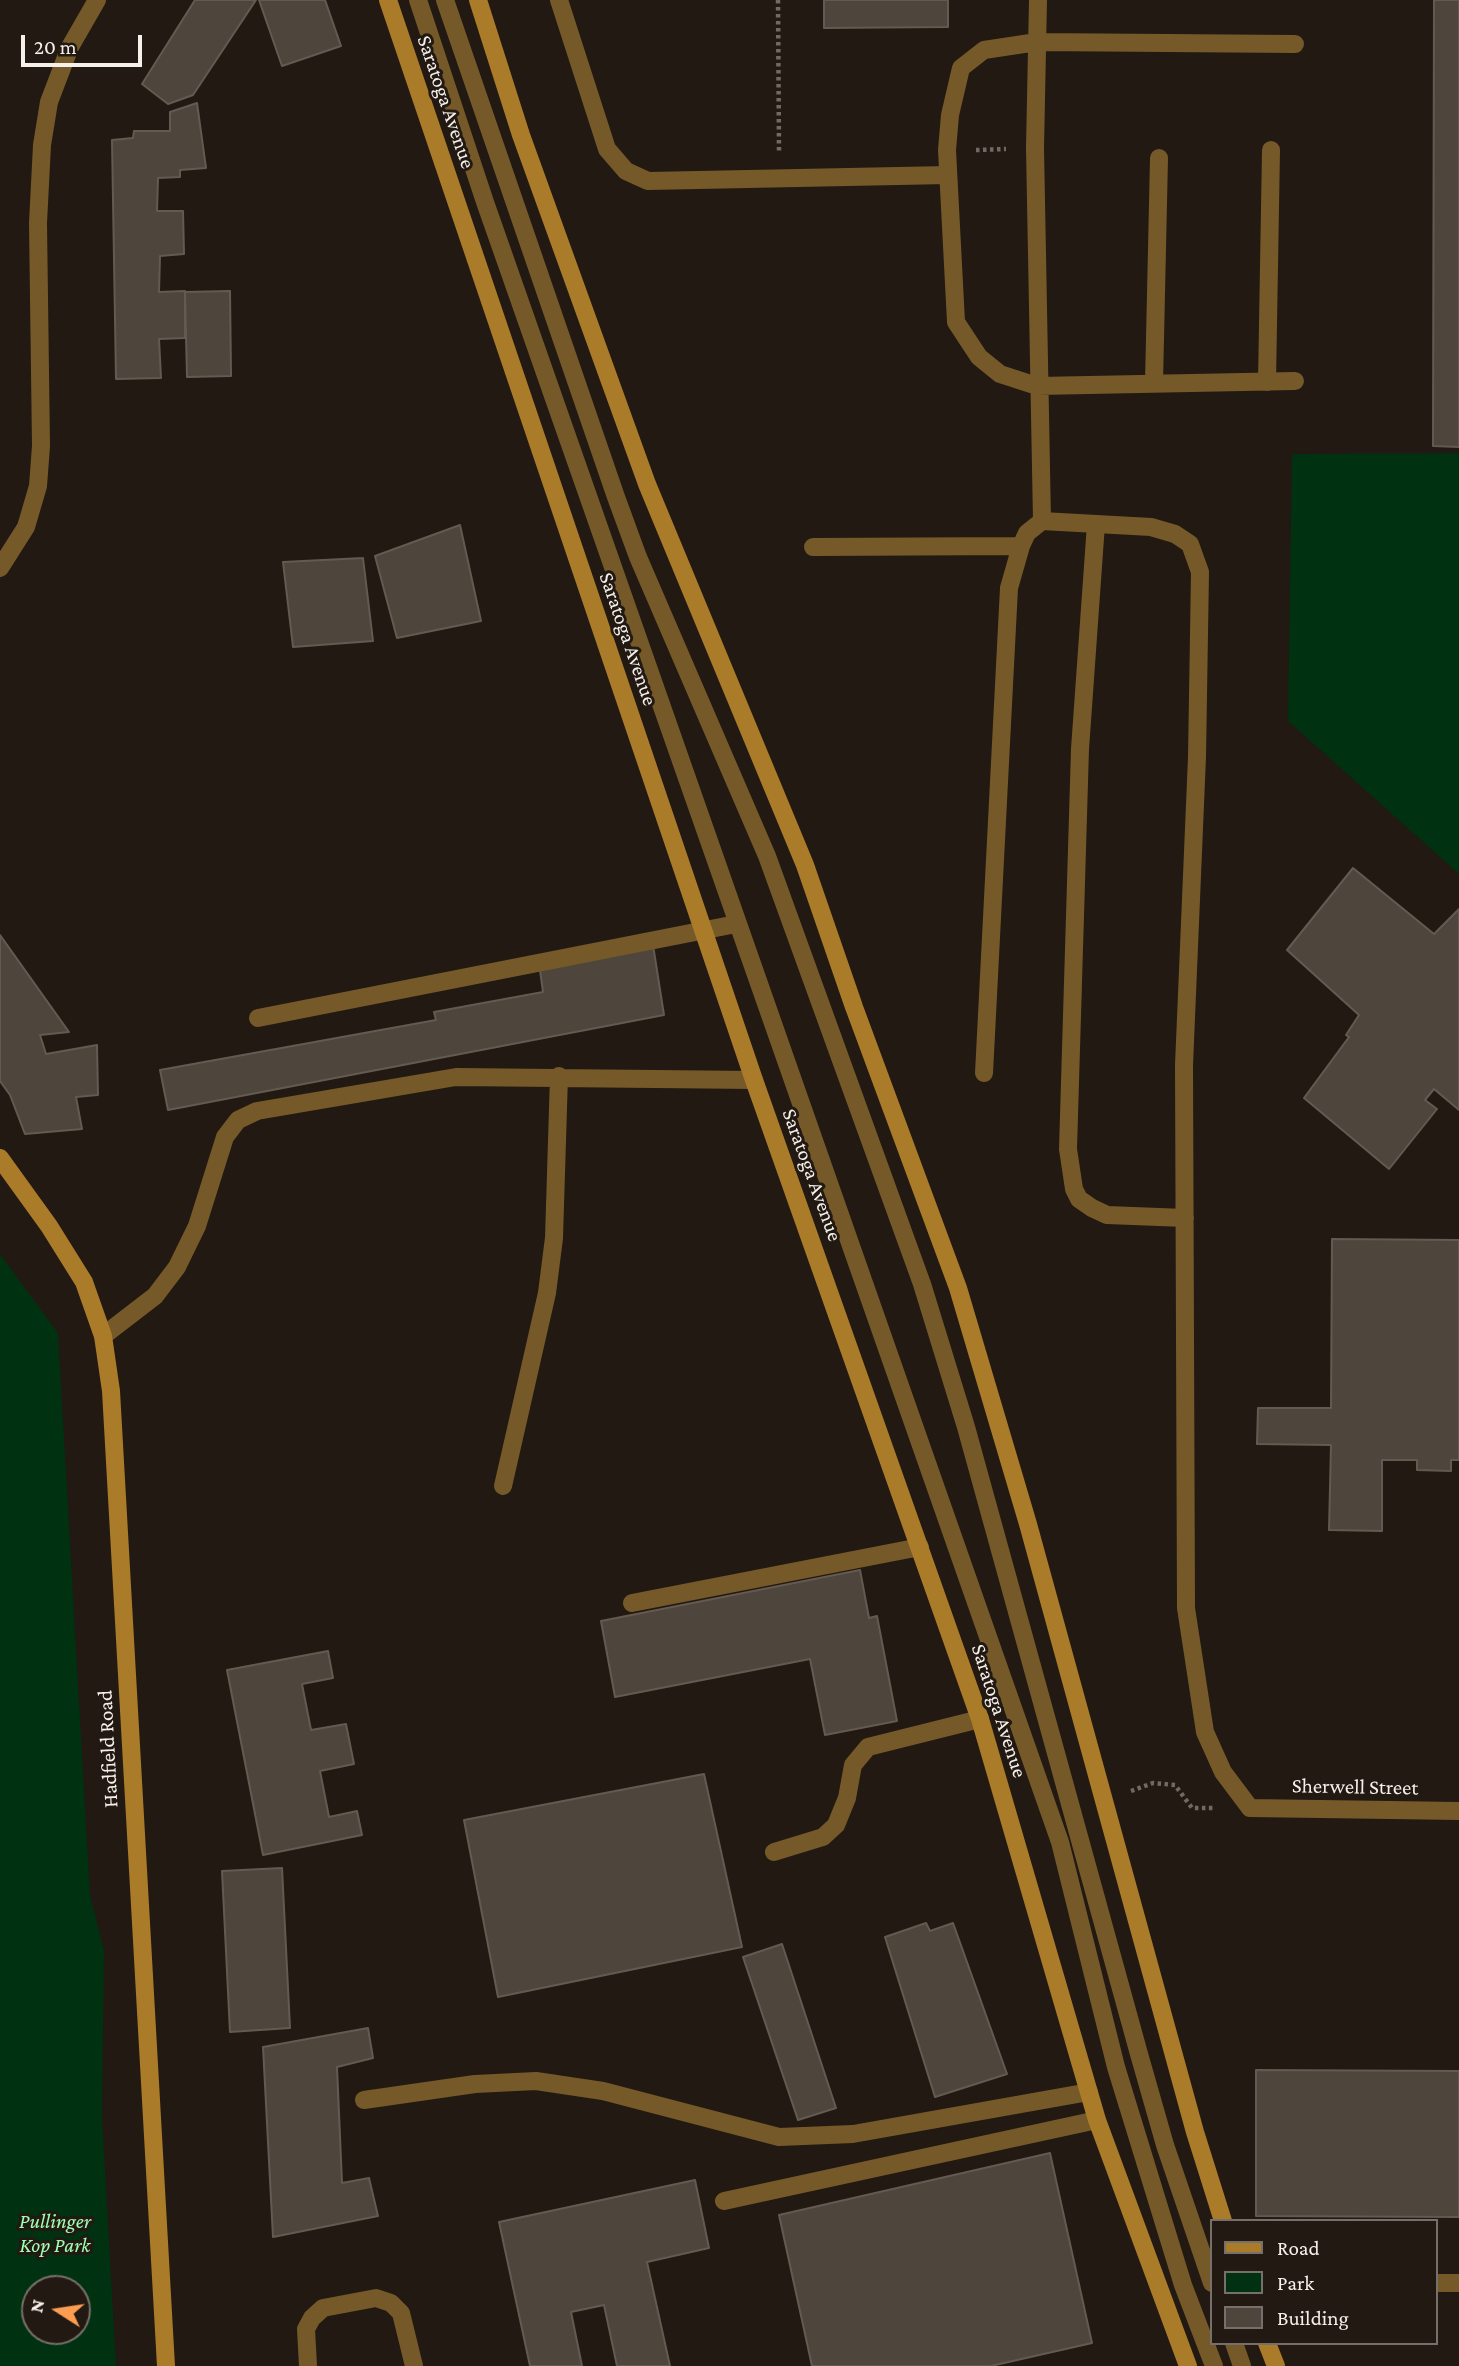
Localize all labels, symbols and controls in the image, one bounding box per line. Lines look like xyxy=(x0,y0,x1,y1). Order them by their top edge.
scale bar xyxy=(24,21,145,65)
street label: Saratoga Avenue xyxy=(411,32,481,172)
text: 20 m xyxy=(34,35,77,59)
street label: Saratoga Avenue xyxy=(593,569,663,709)
street label: Saratoga Avenue xyxy=(776,1105,848,1245)
street label: Saratoga Avenue xyxy=(966,1641,1032,1781)
street label: Hadfield Road xyxy=(92,1689,124,1809)
street label: Sherwell Street xyxy=(1292,1773,1418,1801)
park label: Pullinger Kop Park xyxy=(19,2209,91,2259)
legend xyxy=(1210,2219,1438,2345)
text: Road xyxy=(1277,2236,1320,2260)
text: Park xyxy=(1277,2271,1314,2295)
north arrow xyxy=(21,2275,91,2345)
text: N xyxy=(25,2297,49,2314)
text: Building xyxy=(1277,2306,1349,2330)

